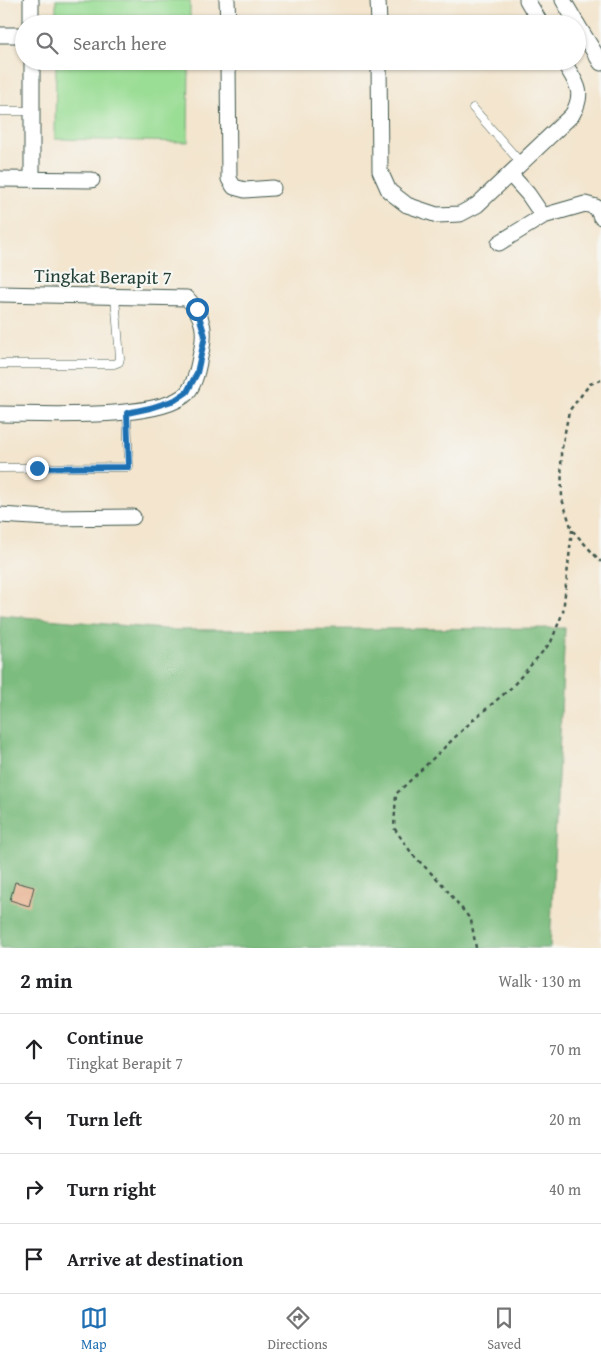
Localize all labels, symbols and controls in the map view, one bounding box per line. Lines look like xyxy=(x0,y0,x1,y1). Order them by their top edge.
search box xyxy=(15,15,586,70)
icon: search xyxy=(33,29,61,57)
text: Search here xyxy=(73,29,167,57)
street label: Tingkat Berapit 7 xyxy=(34,261,172,291)
route start xyxy=(186,298,209,321)
route end xyxy=(26,457,49,480)
text: 2 min xyxy=(20,965,72,996)
text: Walk · 130 m xyxy=(498,969,581,993)
text: Continue xyxy=(67,1023,144,1051)
icon: ahead xyxy=(20,1035,48,1063)
text: 70 m xyxy=(549,1037,581,1061)
text: Tingkat Berapit 7 xyxy=(67,1051,183,1075)
icon: left xyxy=(20,1105,48,1133)
text: Turn left xyxy=(67,1105,142,1133)
text: 20 m xyxy=(549,1107,581,1131)
icon: right xyxy=(20,1175,48,1203)
text: Turn right xyxy=(67,1175,156,1203)
text: 40 m xyxy=(549,1177,581,1201)
icon: arrive xyxy=(20,1245,48,1273)
text: Arrive at destination xyxy=(67,1245,243,1273)
tab: Map xyxy=(80,1304,108,1354)
tab: Directions xyxy=(267,1304,328,1354)
tab: Saved xyxy=(487,1304,521,1354)

